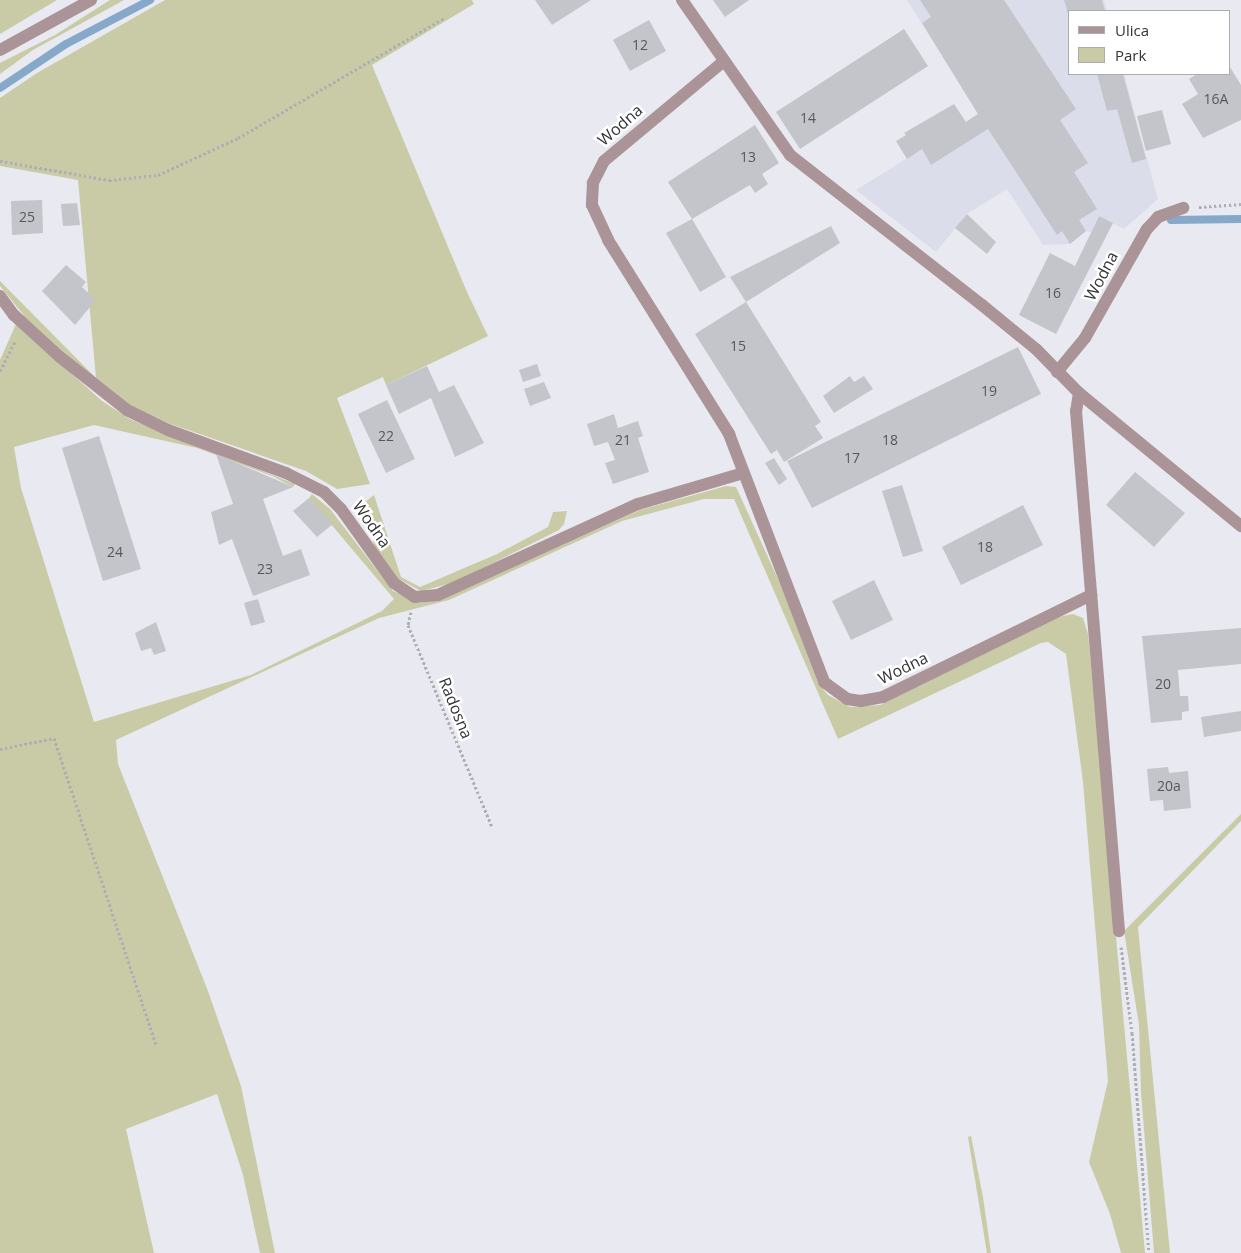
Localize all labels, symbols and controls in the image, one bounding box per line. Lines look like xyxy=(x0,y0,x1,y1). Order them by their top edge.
legend xyxy=(1068,10,1231,75)
text: Ulica xyxy=(1115,20,1149,40)
house number: 12 xyxy=(632,37,648,53)
text: Park xyxy=(1115,45,1146,65)
house number: 16A xyxy=(1204,91,1228,107)
street label: Wodna xyxy=(594,100,646,150)
house number: 14 xyxy=(800,110,816,126)
house number: 13 xyxy=(740,149,756,165)
house number: 25 xyxy=(19,209,35,225)
street label: Wodna xyxy=(1080,248,1122,304)
house number: 16 xyxy=(1045,285,1061,301)
house number: 15 xyxy=(730,338,746,354)
house number: 19 xyxy=(981,383,997,399)
house number: 22 xyxy=(378,428,394,444)
house number: 21 xyxy=(615,432,631,448)
house number: 18 xyxy=(882,432,898,448)
house number: 17 xyxy=(844,450,860,466)
street label: Wodna xyxy=(349,497,395,551)
house number: 18 xyxy=(977,539,993,555)
house number: 24 xyxy=(107,544,123,560)
house number: 23 xyxy=(257,561,273,577)
street label: Wodna xyxy=(875,648,931,688)
street label: Radosna xyxy=(435,674,477,742)
house number: 20 xyxy=(1155,676,1171,692)
house number: 20a xyxy=(1157,778,1181,794)

